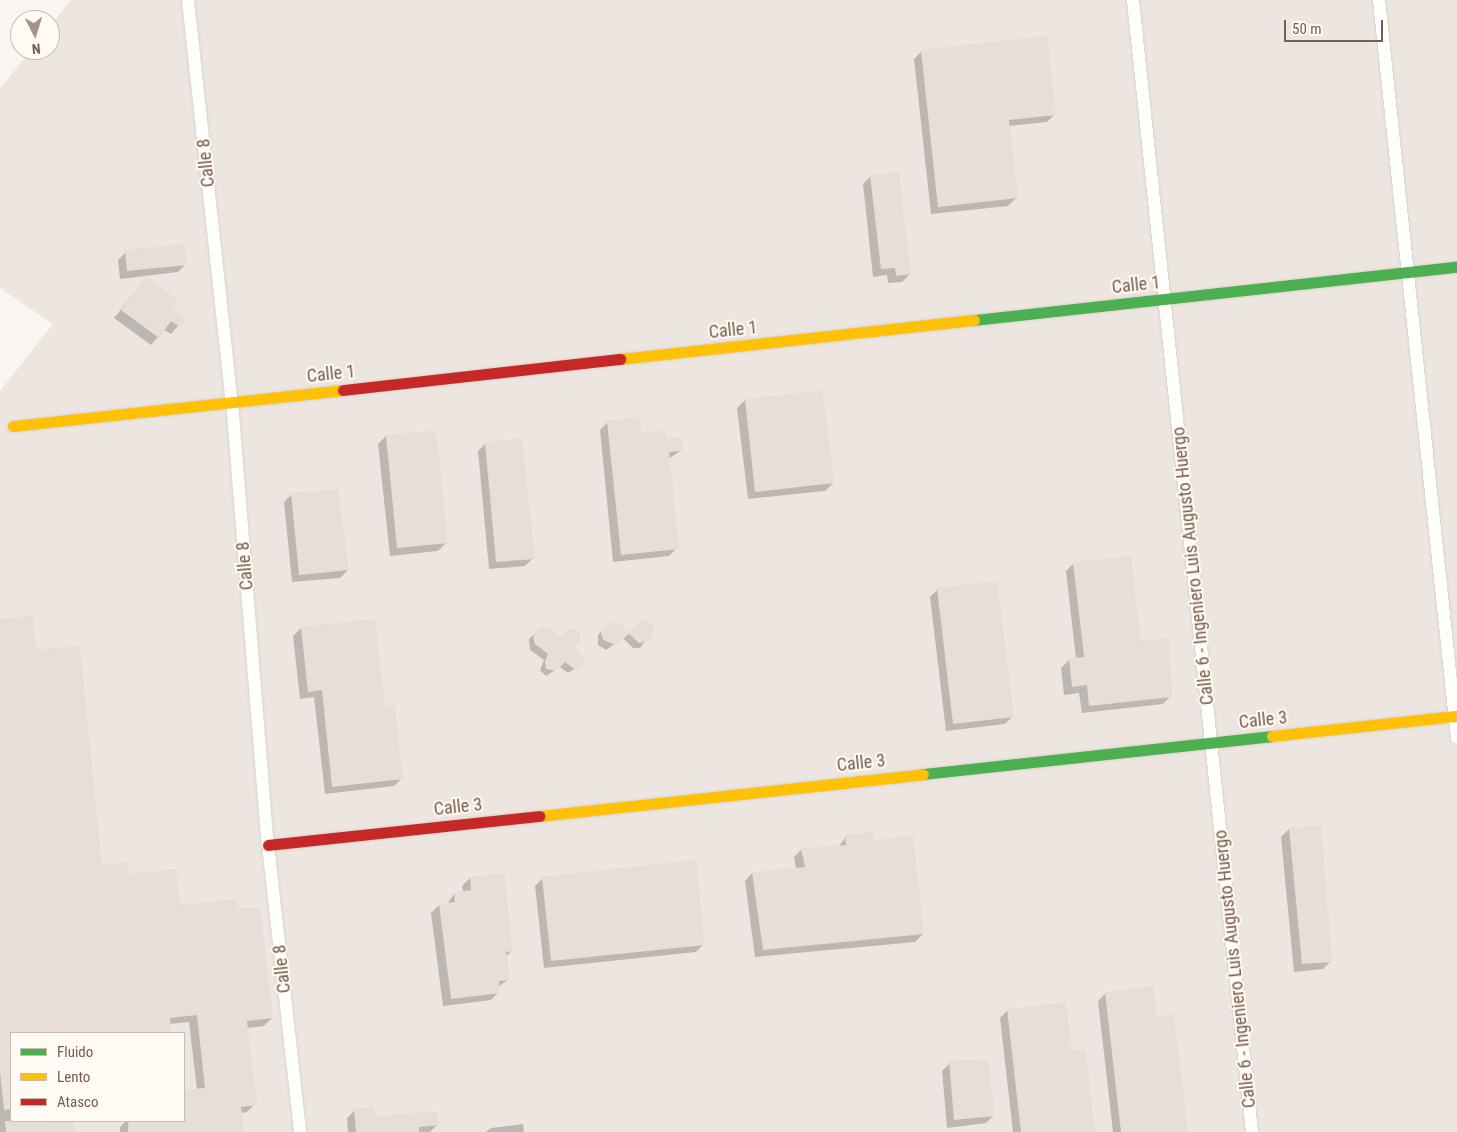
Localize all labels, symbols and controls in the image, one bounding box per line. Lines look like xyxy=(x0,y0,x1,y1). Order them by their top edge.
north arrow xyxy=(10,10,60,60)
scale bar xyxy=(1287,10,1386,42)
text: 50 m xyxy=(1292,20,1322,38)
text: N xyxy=(31,41,41,57)
street label: Calle 8 xyxy=(193,138,219,188)
street label: Calle 1 xyxy=(1111,272,1161,298)
street label: Calle 1 xyxy=(708,317,758,343)
street label: Calle 1 xyxy=(306,361,356,387)
street label: Calle 6 - Ingeniero Luis Augusto Huergo xyxy=(1168,426,1218,706)
street label: Calle 8 xyxy=(232,541,258,591)
street label: Calle 3 xyxy=(1238,707,1288,733)
street label: Calle 3 xyxy=(836,750,886,776)
street label: Calle 3 xyxy=(433,794,483,820)
street label: Calle 6 - Ingeniero Luis Augusto Huergo xyxy=(1210,829,1260,1109)
street label: Calle 8 xyxy=(269,944,295,994)
legend xyxy=(10,1032,185,1122)
text: Fluido xyxy=(57,1043,93,1061)
text: Lento xyxy=(57,1068,90,1086)
text: Atasco xyxy=(57,1093,98,1111)

